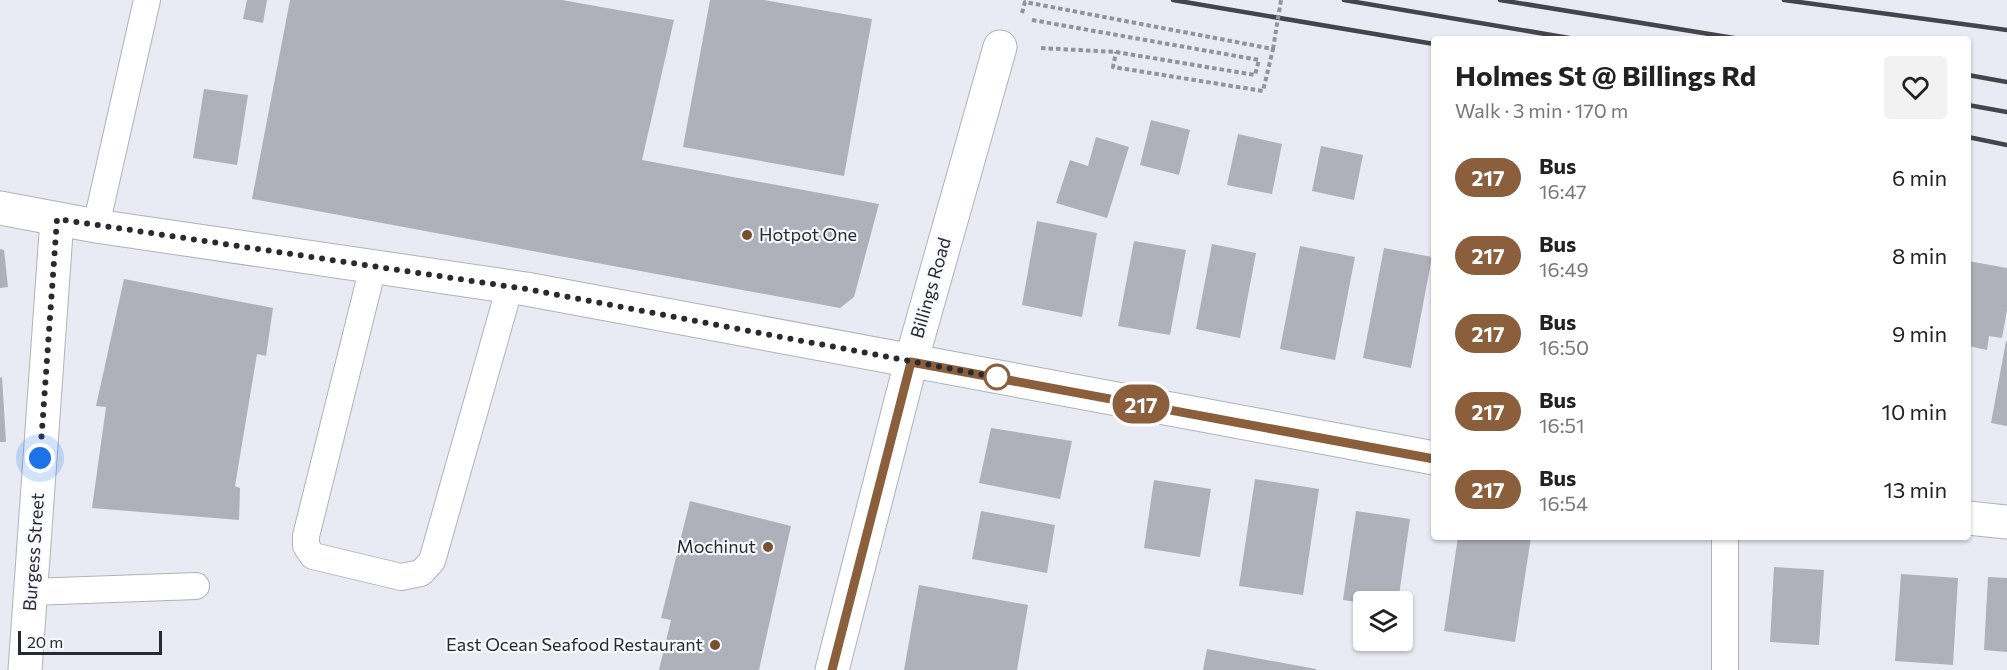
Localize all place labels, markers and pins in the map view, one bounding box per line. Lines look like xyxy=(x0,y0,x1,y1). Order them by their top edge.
place label: Hotpot One xyxy=(759,223,857,245)
marker: Hotpot One xyxy=(740,228,754,242)
unlabelled marker xyxy=(984,364,1010,390)
place label: Mochinut xyxy=(676,535,756,557)
marker: Mochinut xyxy=(761,540,775,554)
place label: East Ocean Seafood Restaurant xyxy=(446,633,703,655)
marker: East Ocean Seafood Restaurant xyxy=(708,638,722,652)

